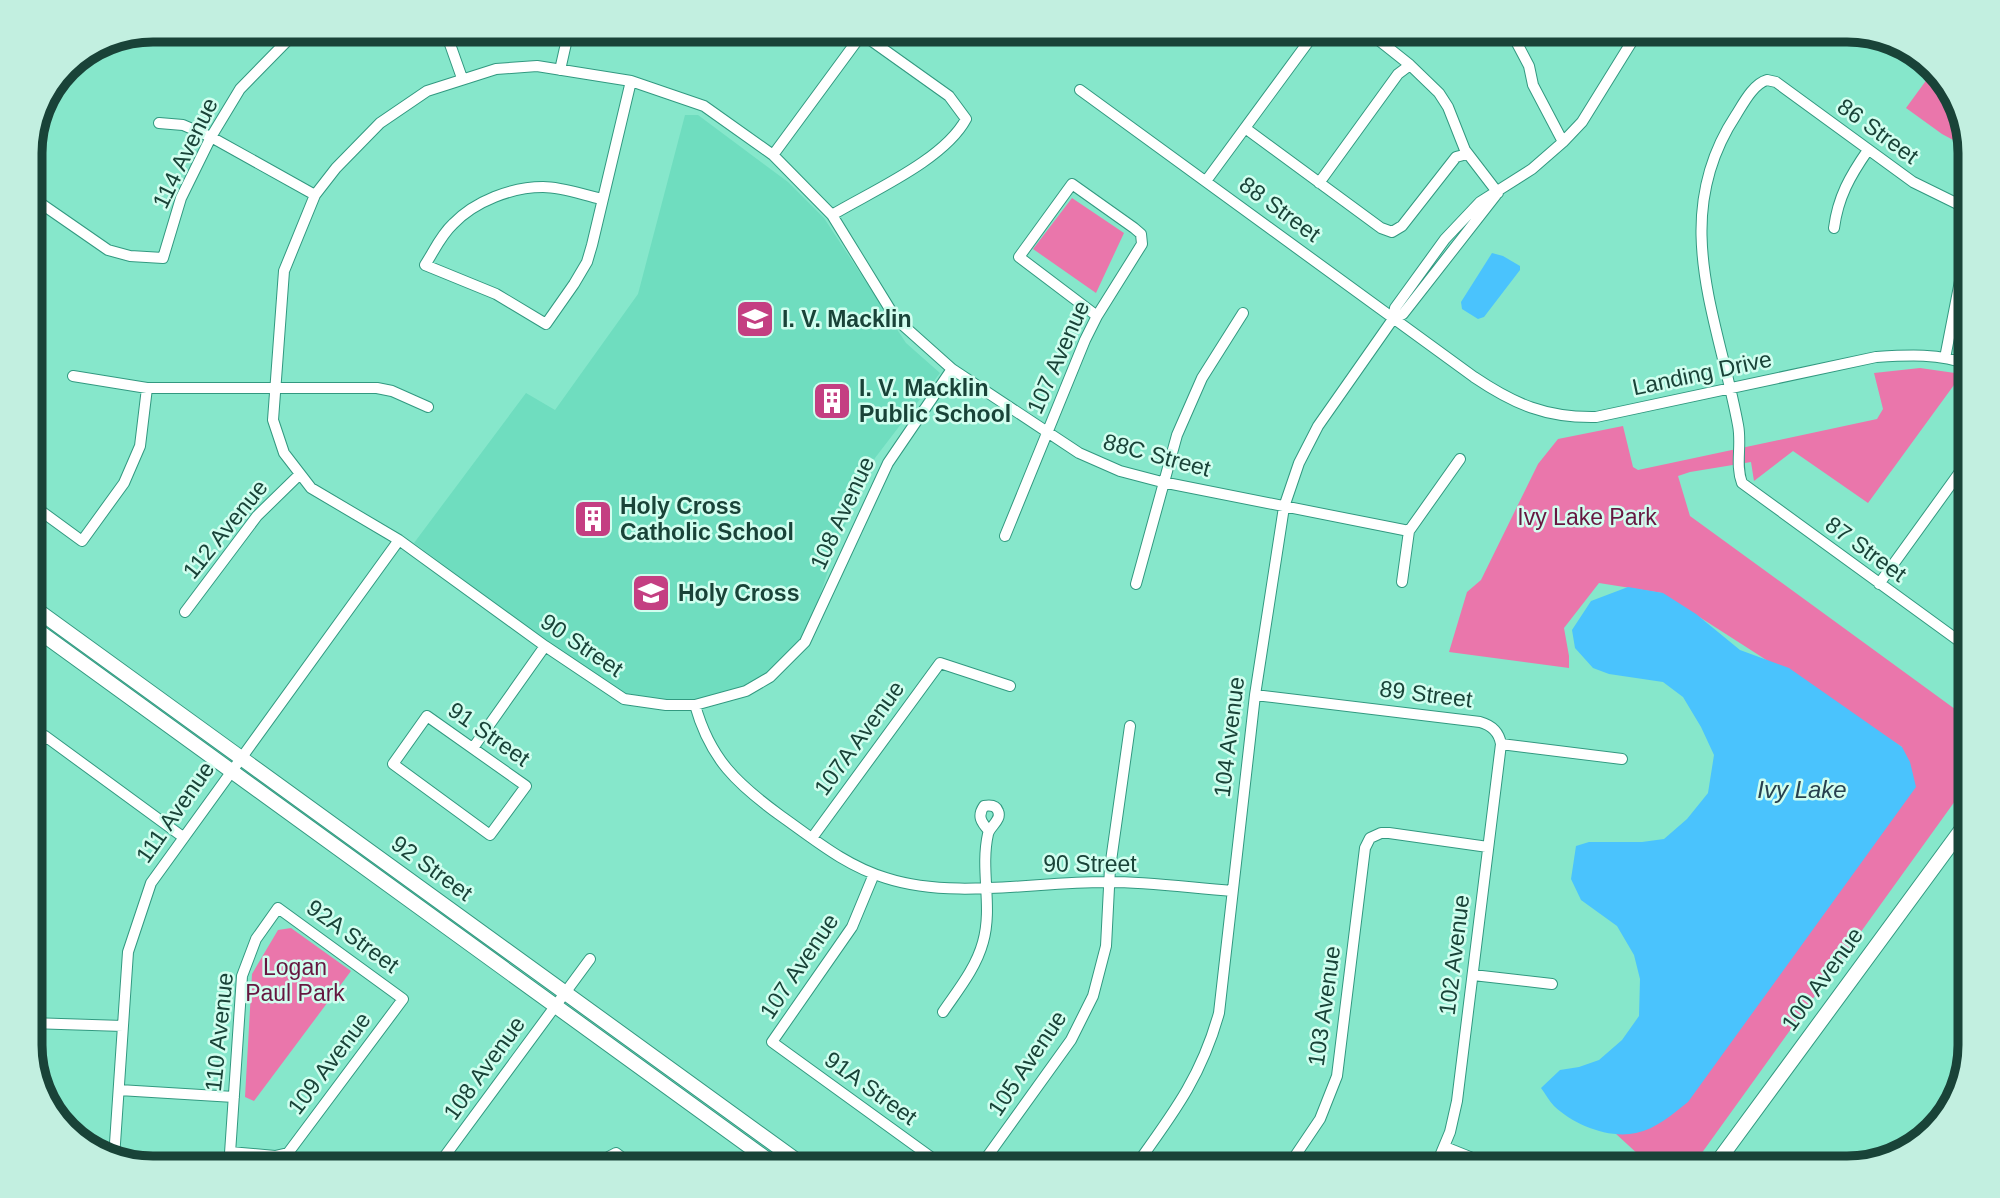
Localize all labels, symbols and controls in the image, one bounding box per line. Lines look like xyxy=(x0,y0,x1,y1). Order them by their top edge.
street label: 86 Street xyxy=(1833,93,1924,169)
street label: 114 Avenue xyxy=(147,94,223,212)
street label: 88 Street xyxy=(1235,171,1326,247)
street label: 107 Avenue xyxy=(1021,296,1095,418)
school or university icon: I. V. Macklin xyxy=(734,298,776,340)
place label: I. V. Macklin xyxy=(782,306,912,332)
street label: Landing Drive xyxy=(1630,346,1774,400)
place label: I. V. Macklin Public School xyxy=(859,375,1011,427)
building icon: I. V. Macklin Public School xyxy=(811,380,853,422)
street label: 88C Street xyxy=(1101,428,1214,482)
street label: 108 Avenue xyxy=(805,453,879,573)
street label: 112 Avenue xyxy=(177,474,273,584)
place label: Holy Cross Catholic School xyxy=(620,493,794,545)
building icon: Holy Cross Catholic School xyxy=(572,498,614,540)
park label: Ivy Lake Park xyxy=(1517,504,1657,530)
street label: 87 Street xyxy=(1821,511,1912,587)
school or university icon: Holy Cross xyxy=(630,572,672,614)
place label: Holy Cross xyxy=(678,580,799,606)
street label: 90 Street xyxy=(536,608,628,682)
street label: 104 Avenue xyxy=(1209,675,1249,799)
street label: 89 Street xyxy=(1378,675,1475,713)
street label: 107A Avenue xyxy=(809,676,909,800)
street label: 91 Street xyxy=(443,697,535,772)
street label: 111 Avenue xyxy=(131,756,219,868)
water label: Ivy Lake xyxy=(1757,776,1847,803)
street label: 92 Street xyxy=(387,830,478,906)
street label: 90 Street xyxy=(1043,851,1137,877)
street label: 102 Avenue xyxy=(1434,893,1474,1017)
street label: 92A Street xyxy=(302,894,405,978)
street label: 107 Avenue xyxy=(754,909,844,1023)
street label: 100 Avenue xyxy=(1776,922,1868,1036)
street label: 103 Avenue xyxy=(1303,944,1345,1068)
park label: Logan Paul Park xyxy=(245,954,345,1006)
street label: 110 Avenue xyxy=(200,971,238,1093)
street label: 105 Avenue xyxy=(982,1006,1072,1120)
street label: 109 Avenue xyxy=(282,1007,376,1119)
street label: 108 Avenue xyxy=(438,1011,530,1125)
street label: 91A Street xyxy=(820,1046,923,1130)

